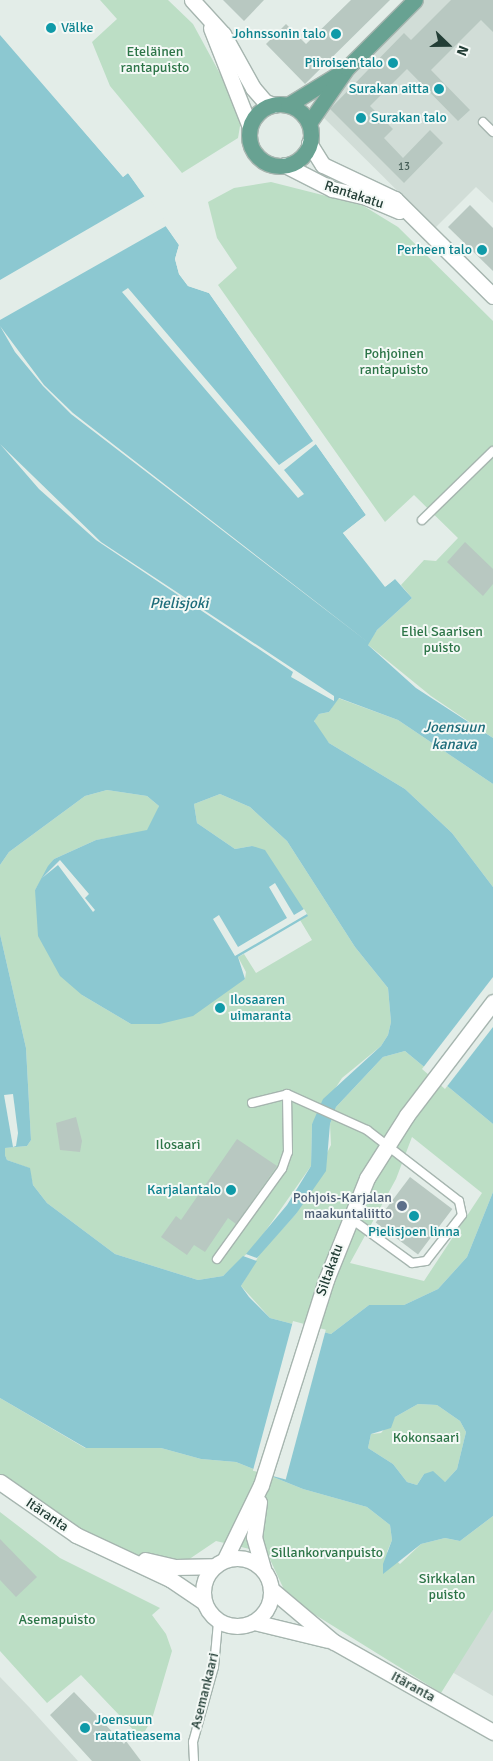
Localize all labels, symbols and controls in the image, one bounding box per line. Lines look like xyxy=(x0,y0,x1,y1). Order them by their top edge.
place label: Välke xyxy=(61,20,93,36)
north arrow xyxy=(423,20,473,70)
marker: Välke xyxy=(45,22,57,34)
place label: Johnssonin talo xyxy=(232,26,326,42)
marker: Johnssonin talo xyxy=(330,28,342,40)
text: N xyxy=(453,43,472,59)
park label: Eteläinen rantapuisto xyxy=(121,44,189,76)
place label: Piiroisen talo xyxy=(304,55,383,71)
marker: Piiroisen talo xyxy=(387,57,399,69)
place label: Surakan aitta xyxy=(349,81,429,97)
marker: Surakan aitta xyxy=(433,83,445,95)
place label: Surakan talo xyxy=(371,110,447,126)
marker: Surakan talo xyxy=(355,112,367,124)
house number: 13 xyxy=(398,160,410,174)
street label: Rantakatu xyxy=(322,177,386,213)
place label: Perheen talo xyxy=(397,242,472,258)
marker: Perheen talo xyxy=(476,244,488,256)
park label: Pohjoinen rantapuisto xyxy=(360,346,428,378)
water label: Pielisjoki xyxy=(150,595,208,613)
park label: Eliel Saarisen puisto xyxy=(401,624,483,656)
water label: Joensuun kanava xyxy=(423,718,485,753)
place label: Ilosaaren uimaranta xyxy=(230,992,291,1024)
marker: Ilosaaren uimaranta xyxy=(214,1002,226,1014)
park label: Ilosaari xyxy=(156,1137,200,1153)
place label: Karjalantalo xyxy=(147,1182,221,1198)
marker: Karjalantalo xyxy=(225,1184,237,1196)
place label: Pohjois-Karjalan maakuntaliitto xyxy=(293,1190,392,1222)
marker: Pohjois-Karjalan maakuntaliitto xyxy=(396,1200,408,1212)
marker: Pielisjoen linna xyxy=(408,1210,420,1222)
place label: Pielisjoen linna xyxy=(368,1224,460,1240)
street label: Siltakatu xyxy=(313,1242,347,1298)
park label: Kokonsaari xyxy=(393,1430,459,1446)
street label: Itäranta xyxy=(22,1495,72,1535)
park label: Sillankorvanpuisto xyxy=(271,1545,383,1561)
park label: Sirkkalan puisto xyxy=(419,1571,475,1604)
park label: Asemapuisto xyxy=(19,1612,95,1628)
street label: Asemankaari xyxy=(187,1651,223,1731)
street label: Itäranta xyxy=(388,1668,438,1706)
place label: Joensuun rautatieasema xyxy=(95,1712,181,1744)
marker: Joensuun rautatieasema xyxy=(79,1722,91,1734)

